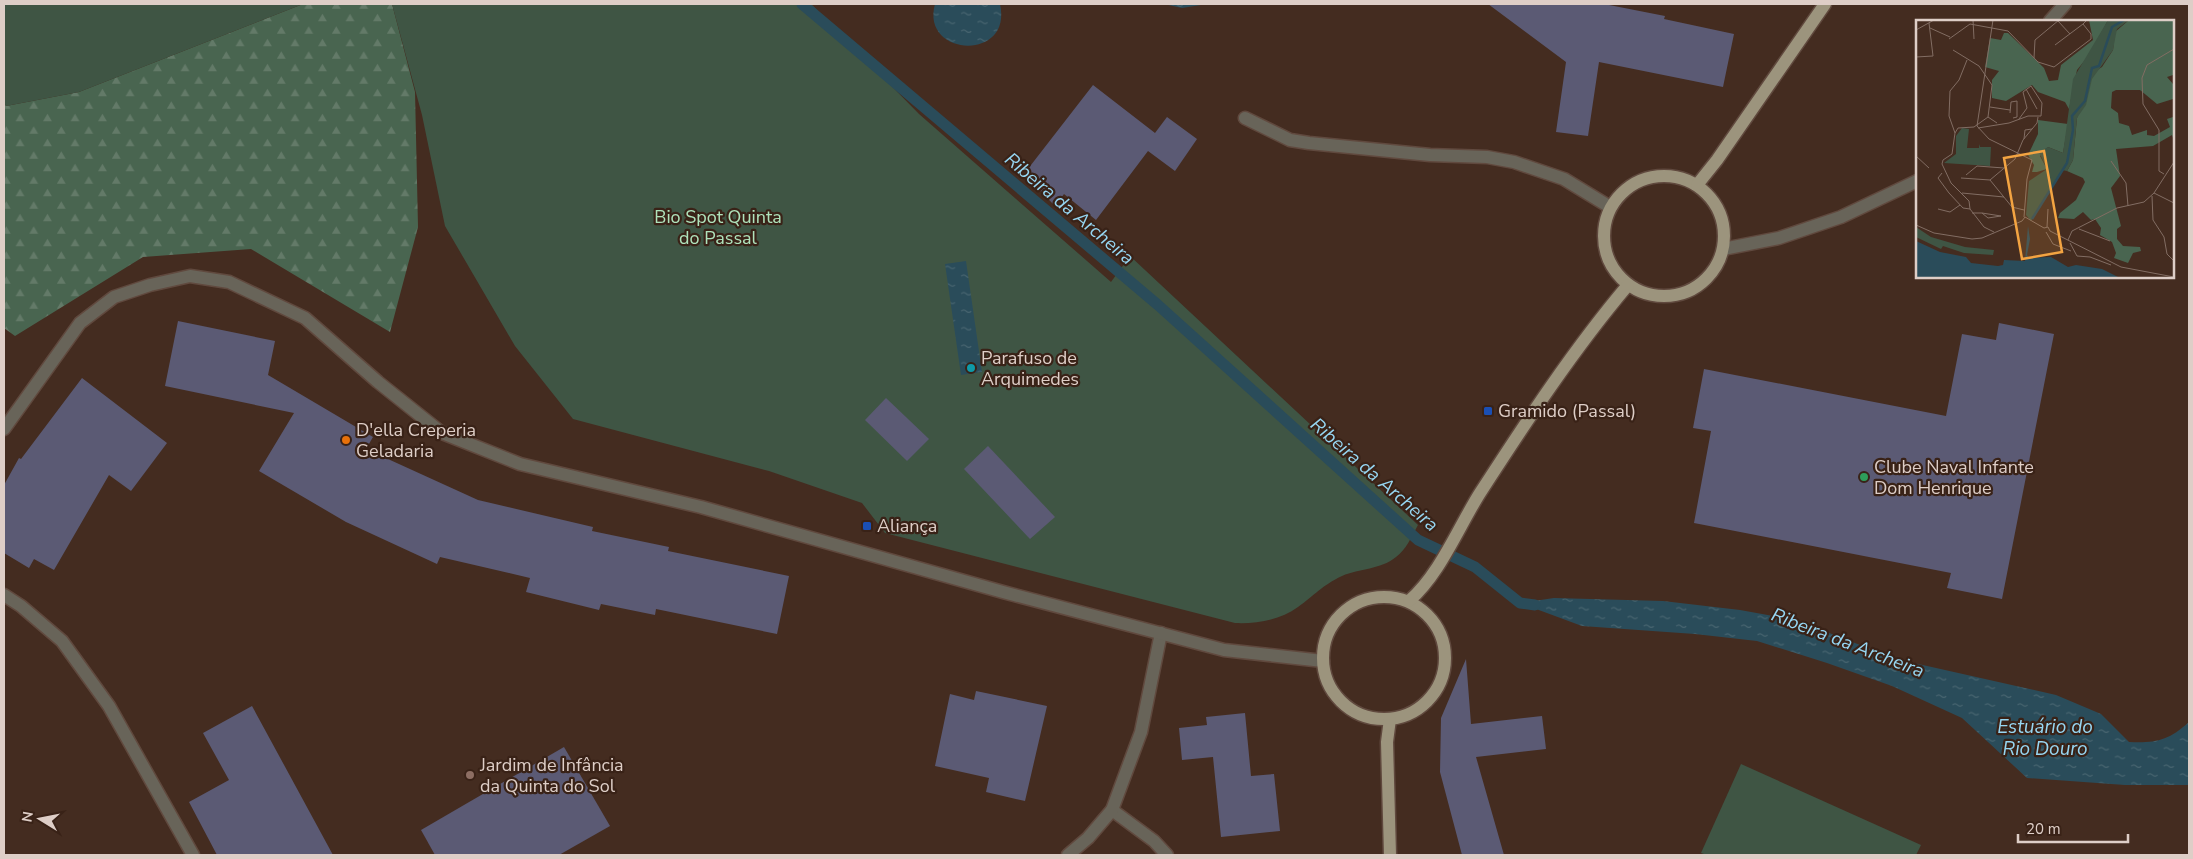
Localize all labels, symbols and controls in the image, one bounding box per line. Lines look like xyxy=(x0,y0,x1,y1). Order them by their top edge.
inset map xyxy=(1916,20,2173,278)
water label: Ribeira da Archeira xyxy=(999,147,1140,271)
park label: Bio Spot Quinta do Passal xyxy=(654,205,782,250)
place label: Parafuso de Arquimedes xyxy=(981,346,1079,391)
marker: Parafuso de Arquimedes xyxy=(965,362,977,374)
place label: Gramido (Passal) xyxy=(1498,399,1636,423)
marker: Gramido (Passal) xyxy=(1482,405,1494,417)
water label: Ribeira da Archeira xyxy=(1305,412,1444,538)
place label: D'ella Creperia Geladaria xyxy=(356,418,476,463)
marker: D'ella Creperia Geladaria xyxy=(340,434,352,446)
place label: Clube Naval Infante Dom Henrique xyxy=(1874,455,2034,500)
marker: Clube Naval Infante Dom Henrique xyxy=(1858,471,1870,483)
place label: Aliança xyxy=(877,514,937,538)
marker: Aliança xyxy=(861,520,873,532)
water label: Ribeira da Archeira xyxy=(1767,602,1928,684)
water label: Estuário do Rio Douro xyxy=(1997,714,2093,762)
place label: Jardim de Infância da Quinta do Sol xyxy=(479,753,624,798)
marker: Jardim de Infância da Quinta do Sol xyxy=(464,769,476,781)
north arrow xyxy=(15,794,65,844)
text: N xyxy=(17,810,38,824)
scale bar xyxy=(2018,812,2128,844)
text: 20 m xyxy=(2026,819,2061,839)

